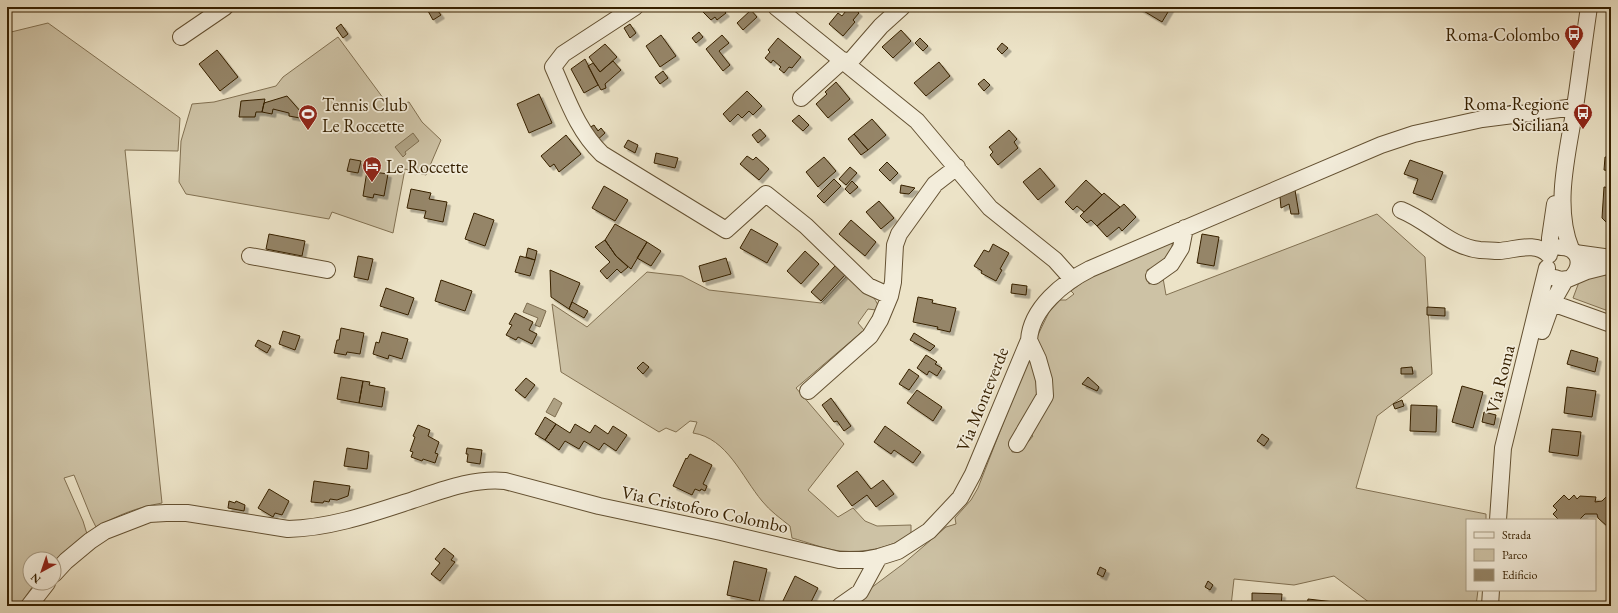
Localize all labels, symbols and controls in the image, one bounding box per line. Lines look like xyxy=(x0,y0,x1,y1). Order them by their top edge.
place label: Roma-Colombo xyxy=(1445,23,1560,46)
bus stop icon: Roma-Colombo xyxy=(1563,23,1585,51)
place label: Roma-Regione Siciliana xyxy=(1464,92,1570,136)
place label: Tennis Club Le Roccette xyxy=(322,93,408,137)
bus stop icon: Roma-Regione Siciliana xyxy=(1572,102,1594,130)
sports icon: Tennis Club Le Roccette xyxy=(297,103,319,131)
hotel icon: Le Roccette xyxy=(361,155,383,183)
place label: Le Roccette xyxy=(386,155,468,178)
street label: Via Roma xyxy=(1480,342,1520,416)
street label: Via Monteverde xyxy=(951,343,1013,455)
street label: Via Cristoforo Colombo xyxy=(619,480,791,538)
legend xyxy=(1466,519,1596,591)
text: Strada xyxy=(1502,527,1531,543)
text: Parco xyxy=(1502,547,1527,563)
north arrow xyxy=(22,551,62,591)
text: Edificio xyxy=(1502,567,1538,583)
text: N xyxy=(28,570,43,587)

